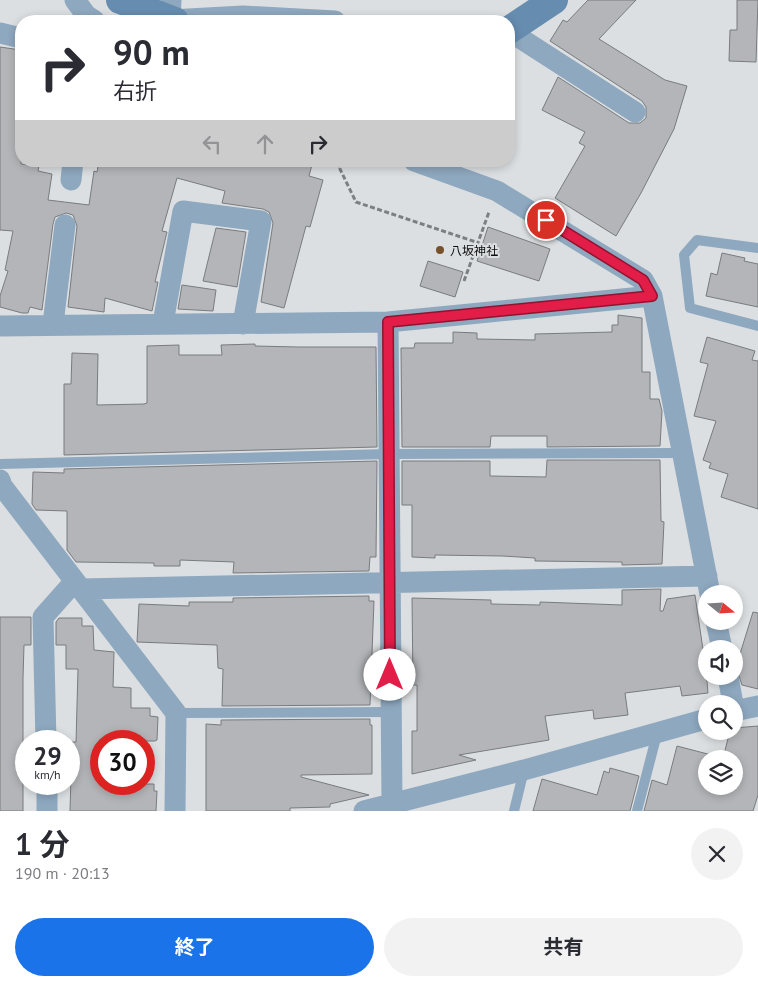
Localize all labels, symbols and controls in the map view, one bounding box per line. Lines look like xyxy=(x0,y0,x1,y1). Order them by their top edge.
text: 90 m xyxy=(113,29,190,75)
icon: right xyxy=(30,35,95,100)
text: 右折 xyxy=(113,77,157,105)
icon: left xyxy=(198,130,226,158)
icon: ahead xyxy=(251,130,279,158)
icon: right xyxy=(304,130,332,158)
pin xyxy=(525,199,567,241)
icon: arrive xyxy=(532,206,560,234)
place label: 八坂神社 xyxy=(450,243,498,258)
marker: 八坂神社 xyxy=(434,244,446,256)
north arrow xyxy=(698,585,742,630)
map controls xyxy=(698,585,743,795)
button: sound xyxy=(698,640,743,685)
position arrow xyxy=(363,648,415,700)
button: search xyxy=(698,695,743,740)
speed limit sign: 30 xyxy=(90,730,155,795)
text: 29 xyxy=(33,740,62,772)
button: layers xyxy=(698,750,743,795)
text: km/h xyxy=(34,767,61,782)
text: 1 分 xyxy=(15,824,70,863)
button: close xyxy=(691,828,743,880)
text: 190 m · 20:13 xyxy=(15,863,110,883)
button: 終了 xyxy=(15,918,374,976)
button: 共有 xyxy=(384,918,743,976)

